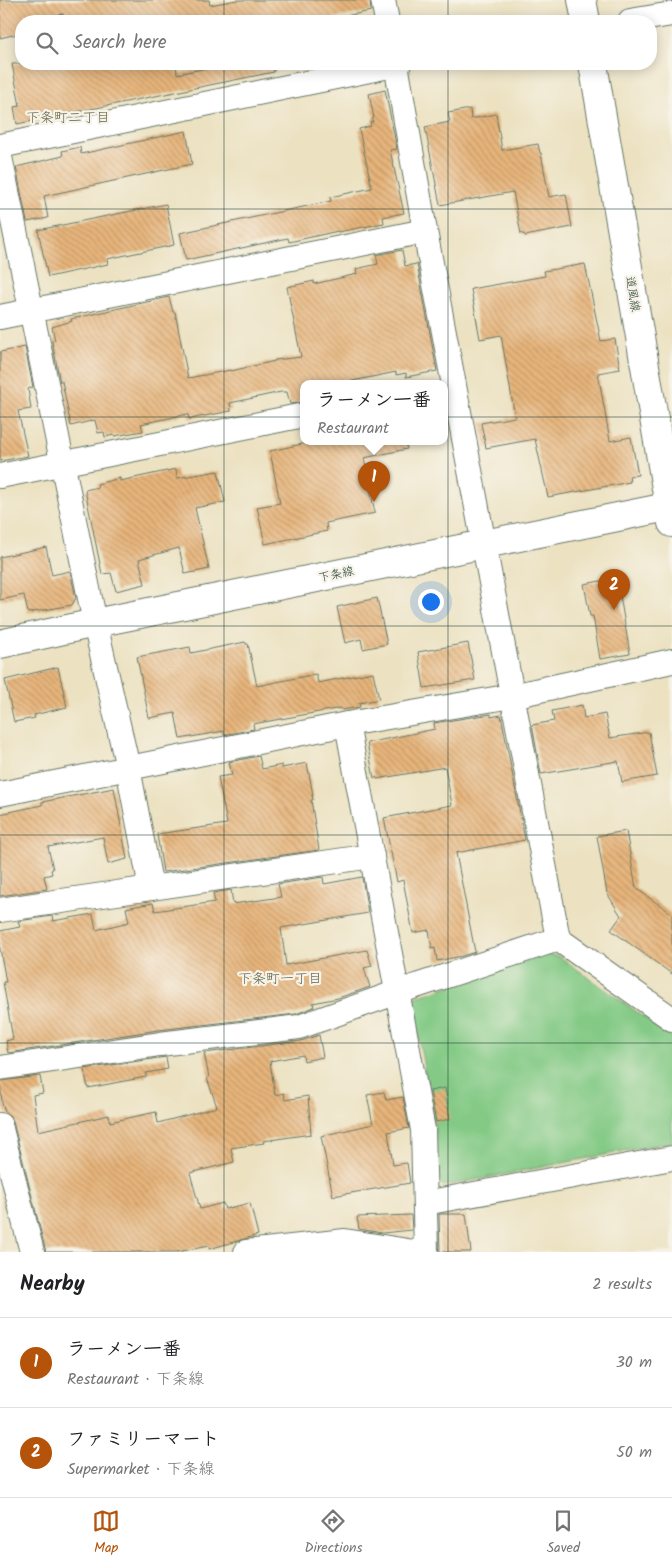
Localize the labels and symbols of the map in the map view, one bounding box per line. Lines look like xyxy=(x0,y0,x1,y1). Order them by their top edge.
district label: 下条町二丁目 xyxy=(26,107,110,129)
street label: 道風線 xyxy=(620,275,645,313)
pin: 1 xyxy=(358,461,390,502)
street label: 下条線 xyxy=(317,561,356,588)
pin: 2 xyxy=(598,569,630,610)
your location xyxy=(418,589,444,615)
district label: 下条町一丁目 xyxy=(238,968,322,990)

